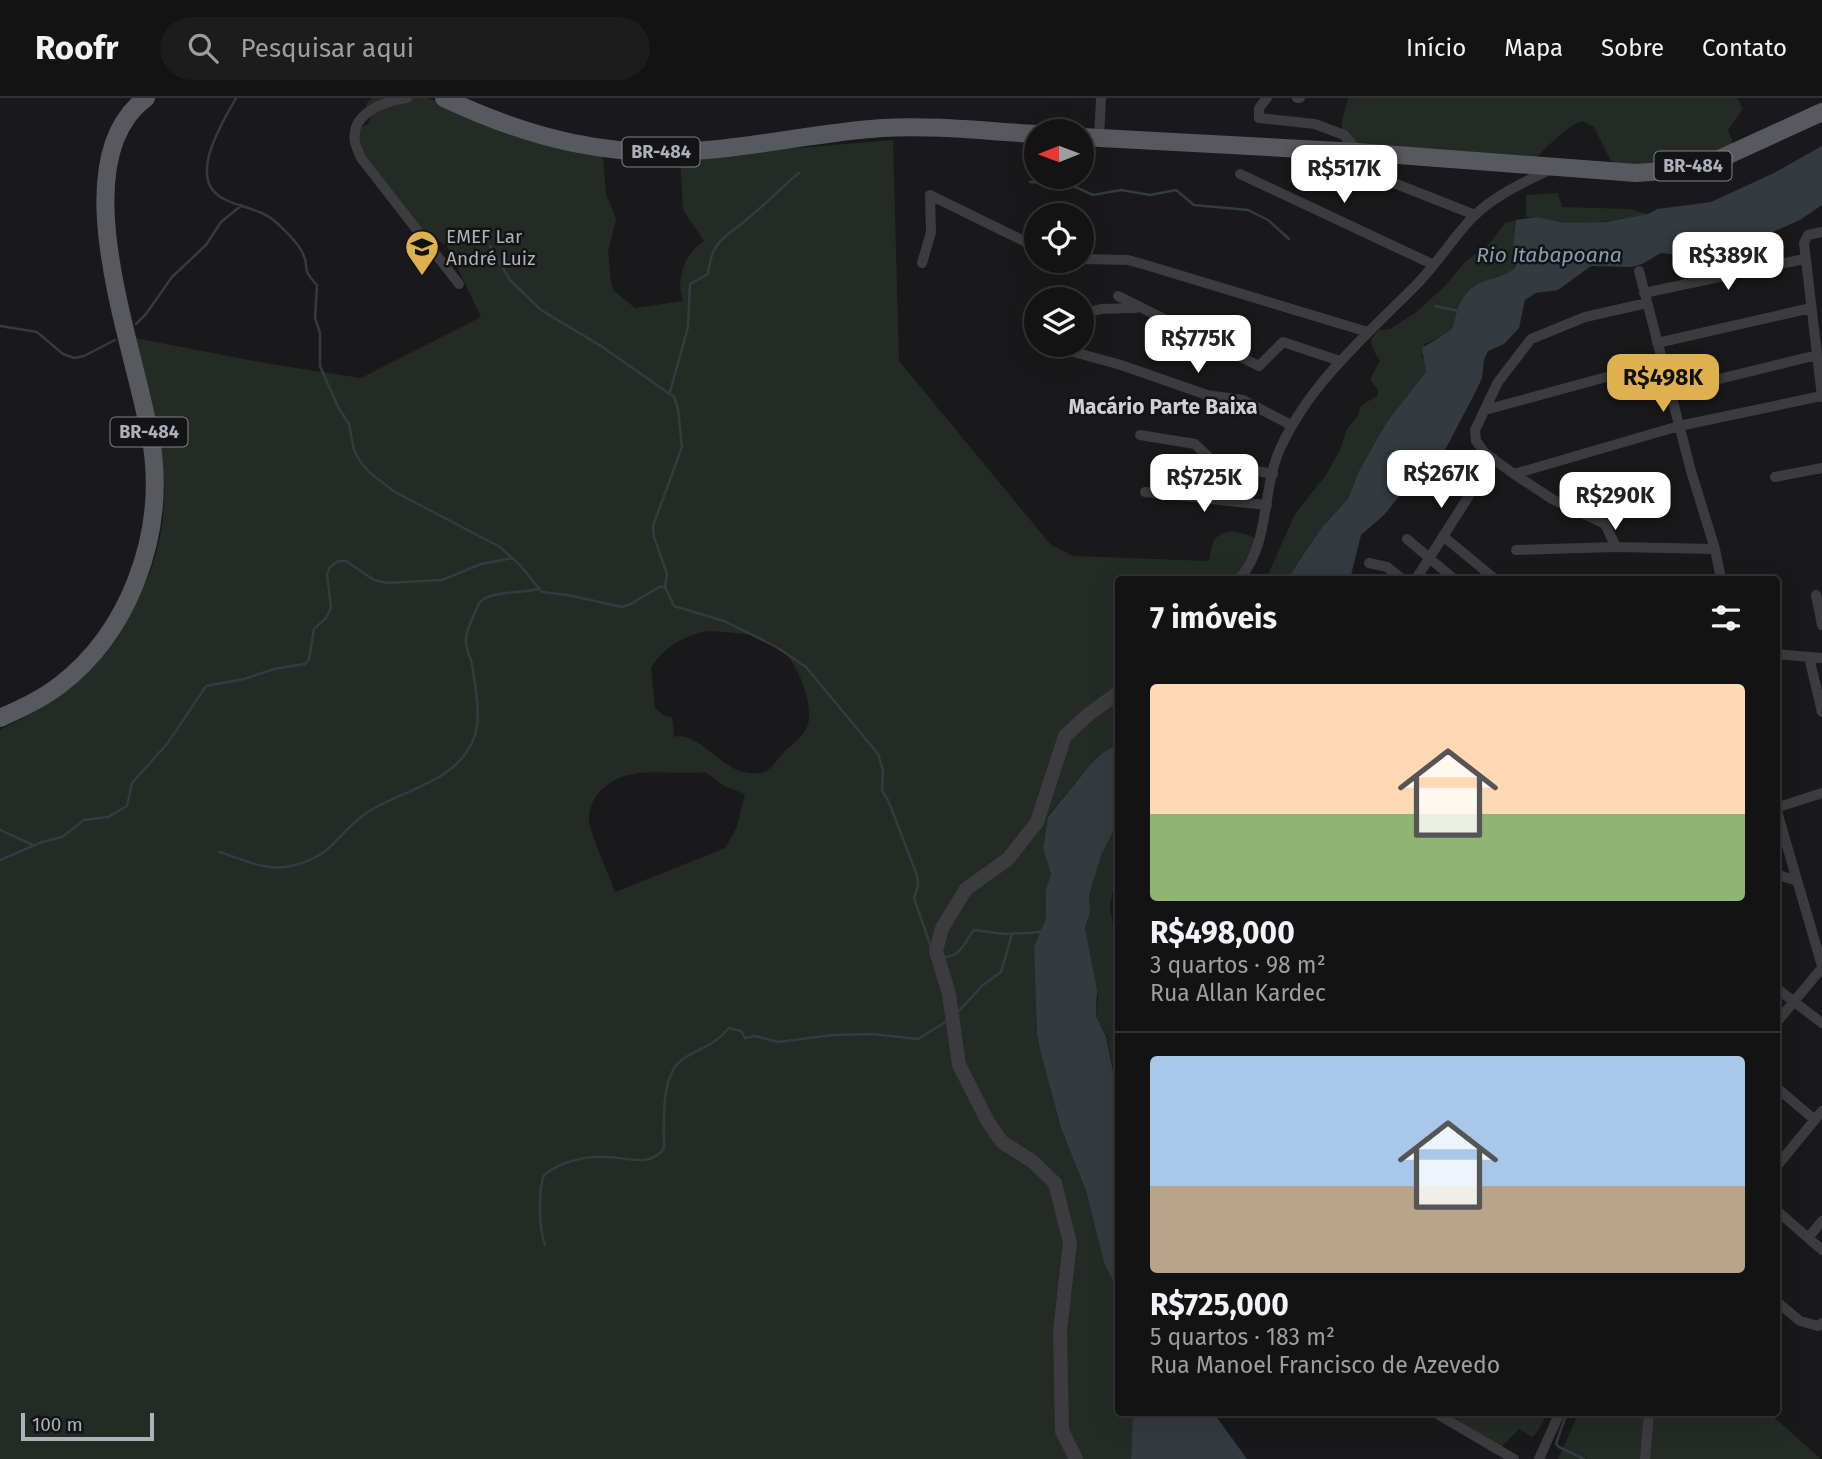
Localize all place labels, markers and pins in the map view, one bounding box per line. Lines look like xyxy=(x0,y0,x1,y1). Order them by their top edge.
pin: R$517K xyxy=(1287,146,1401,205)
place label: EMEF Lar André Luiz xyxy=(446,225,535,270)
school or university icon: EMEF Lar André Luiz xyxy=(403,228,441,277)
pin: R$389K xyxy=(1671,232,1785,292)
pin: R$775K xyxy=(1141,316,1255,375)
pin: R$498K xyxy=(1606,354,1720,414)
pin: R$267K xyxy=(1384,450,1498,510)
pin: R$725K xyxy=(1147,454,1261,514)
pin: R$290K xyxy=(1558,472,1672,532)

